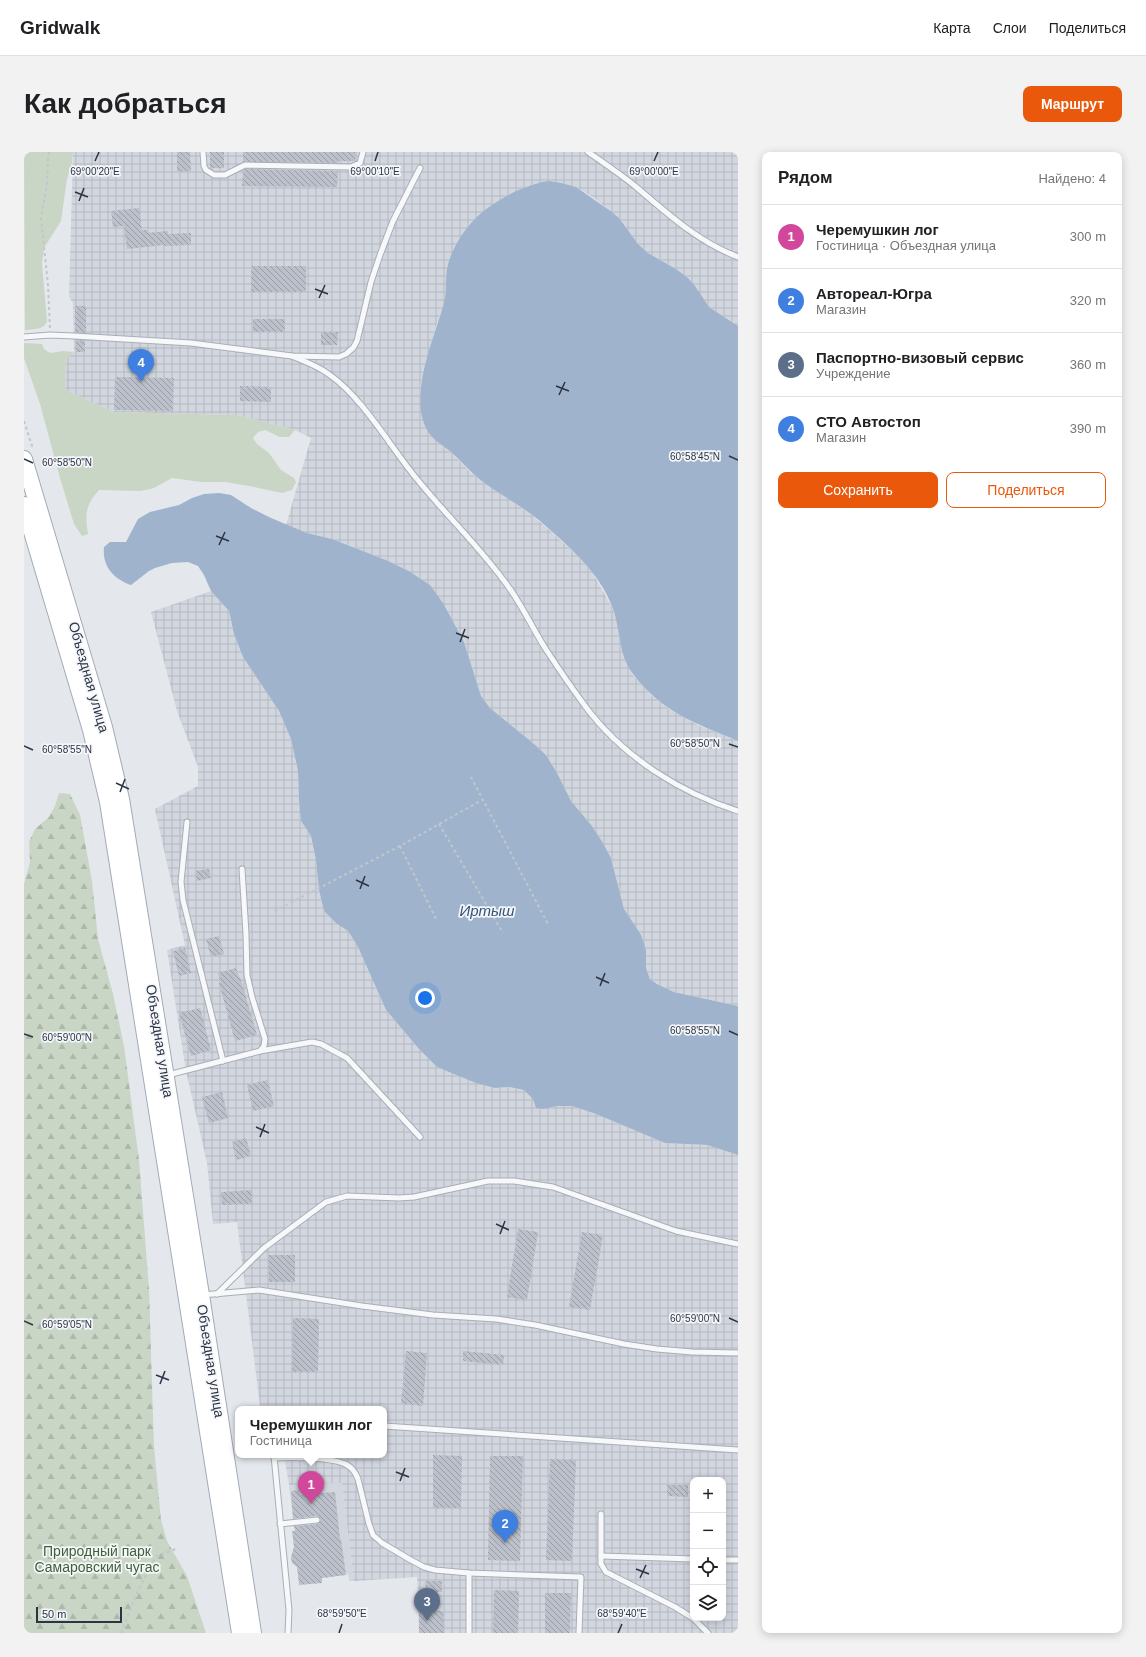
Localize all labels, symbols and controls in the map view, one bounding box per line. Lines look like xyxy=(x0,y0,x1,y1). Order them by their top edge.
text: Gridwalk xyxy=(20,17,100,38)
text: Карта xyxy=(933,20,971,36)
text: Слои xyxy=(993,20,1027,36)
text: Поделиться xyxy=(1049,20,1126,36)
button: Маршрут xyxy=(1023,86,1122,122)
text: Как добраться xyxy=(24,88,226,119)
text: 69°00'20"E xyxy=(70,166,120,177)
text: 69°00'10"E xyxy=(350,166,400,177)
text: 69°00'00"E xyxy=(629,166,679,177)
text: Рядом xyxy=(778,168,833,187)
text: Найдено: 4 xyxy=(1038,171,1106,186)
text: Черемушкин лог xyxy=(816,221,939,238)
text: 1 xyxy=(787,229,795,244)
text: 300 m xyxy=(1070,229,1106,244)
text: Гостиница · Объездная улица xyxy=(816,238,996,253)
text: Автореал-Югра xyxy=(816,285,932,302)
text: 2 xyxy=(787,293,795,308)
text: 320 m xyxy=(1070,293,1106,308)
text: Магазин xyxy=(816,302,866,317)
pin: 4 xyxy=(128,349,154,382)
text: Паспортно-визовый сервис xyxy=(816,349,1024,366)
text: 3 xyxy=(787,357,795,372)
text: 360 m xyxy=(1070,357,1106,372)
text: Учреждение xyxy=(816,366,891,381)
text: СТО Автостоп xyxy=(816,413,921,430)
text: 4 xyxy=(787,421,795,436)
text: 390 m xyxy=(1070,421,1106,436)
text: Магазин xyxy=(816,430,866,445)
text: 60°58'45"N xyxy=(670,451,720,462)
text: 60°58'50"N xyxy=(42,457,92,468)
button: Сохранить xyxy=(778,472,938,508)
button: Поделиться xyxy=(946,472,1106,508)
street label: Объездная улица xyxy=(66,620,113,734)
text: 60°58'50"N xyxy=(670,738,720,749)
text: 60°58'55"N xyxy=(42,744,92,755)
water label: Иртыш xyxy=(459,902,515,919)
street label: Объездная улица xyxy=(143,983,177,1099)
your location xyxy=(415,988,435,1008)
text: 60°58'55"N xyxy=(670,1025,720,1036)
text: 60°59'00"N xyxy=(42,1032,92,1043)
street label: Объездная улица xyxy=(194,1303,228,1419)
text: 60°59'00"N xyxy=(670,1313,720,1324)
text: 60°59'05"N xyxy=(42,1319,92,1330)
popup xyxy=(235,1406,387,1458)
text: Черемушкин лог xyxy=(250,1416,372,1433)
text: Гостиница xyxy=(250,1433,312,1448)
pin: 1 xyxy=(298,1471,324,1504)
map controls xyxy=(690,1477,726,1621)
button: + xyxy=(690,1477,726,1513)
pin: 2 xyxy=(492,1510,518,1543)
button: − xyxy=(690,1513,726,1549)
park label: Природный парк Самаровский чугас xyxy=(35,1543,159,1575)
button: locate xyxy=(690,1549,726,1585)
button: layers xyxy=(690,1585,726,1621)
pin: 3 xyxy=(414,1588,440,1621)
scale bar xyxy=(36,1605,122,1624)
text: 50 m xyxy=(42,1608,66,1620)
text: 68°59'50"E xyxy=(317,1608,367,1619)
text: 68°59'40"E xyxy=(597,1608,647,1619)

